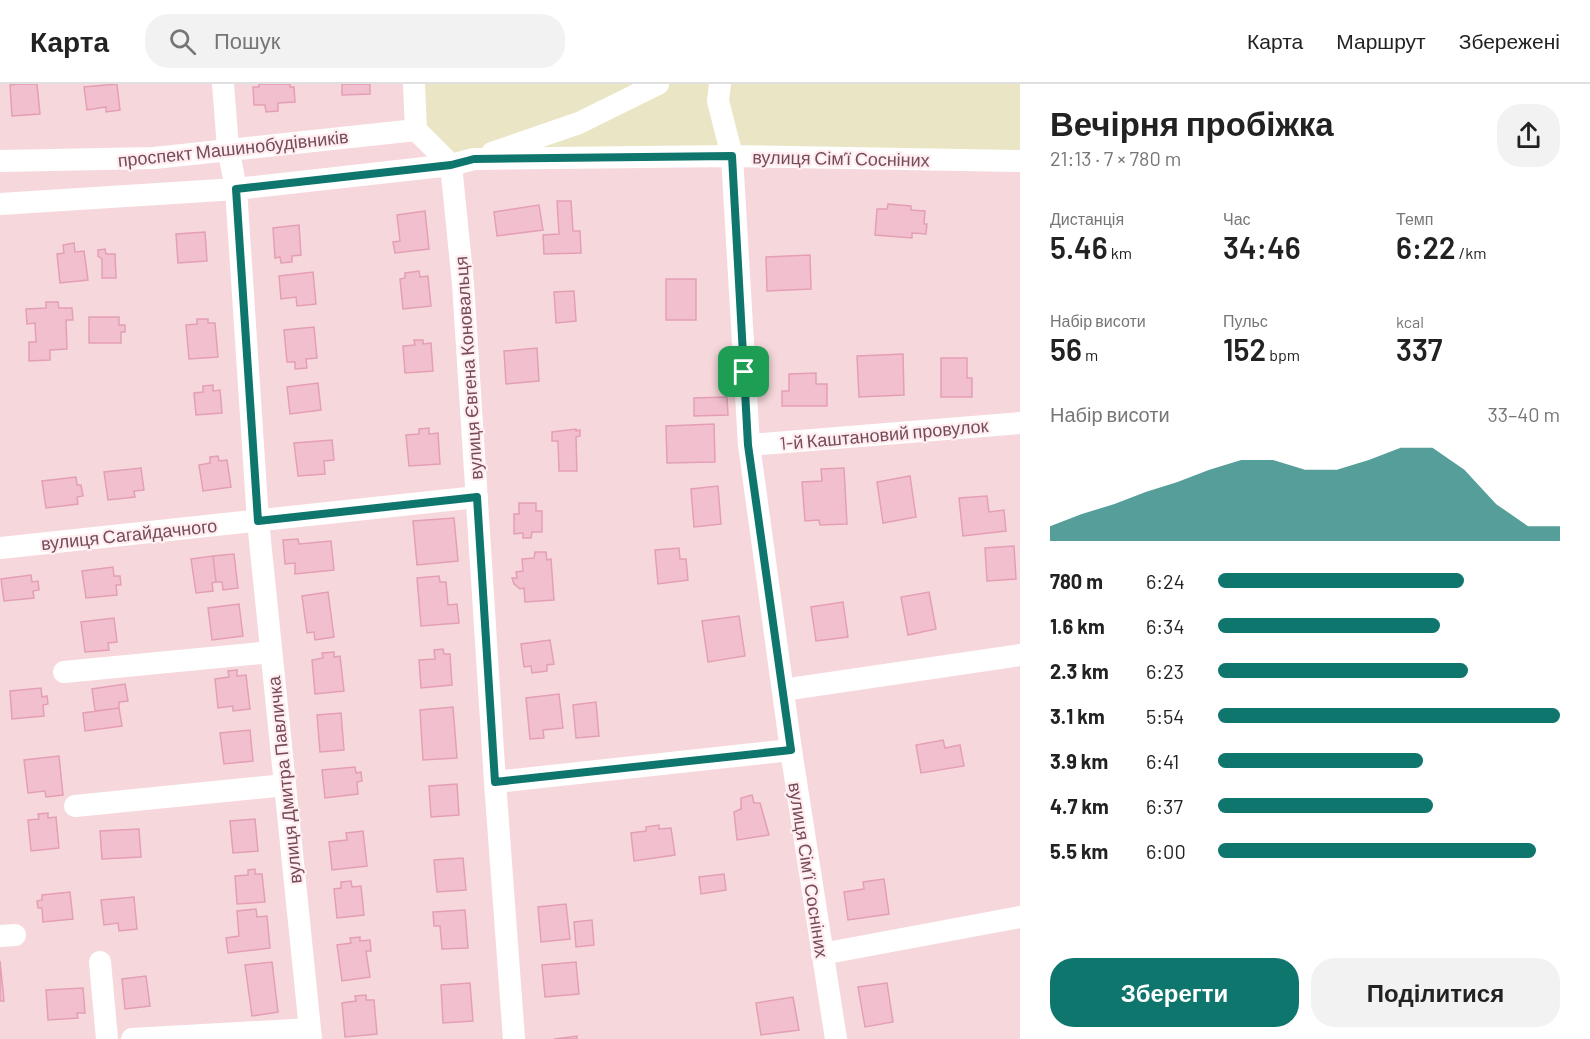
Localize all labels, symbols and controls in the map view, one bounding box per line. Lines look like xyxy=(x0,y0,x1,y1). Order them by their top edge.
search box xyxy=(145,14,565,68)
text: Карта xyxy=(30,24,109,58)
icon: search xyxy=(166,25,199,58)
text: Пошук xyxy=(214,27,280,53)
text: Карта xyxy=(1247,28,1303,53)
text: Маршрут xyxy=(1336,28,1426,53)
text: Збережені xyxy=(1459,28,1560,53)
text: Вечірня пробіжка xyxy=(1050,103,1334,143)
button: share xyxy=(1497,104,1560,167)
street label: проспект Машинобудівників xyxy=(117,125,349,171)
street label: вулиця Сім’ї Сосніних xyxy=(752,145,930,171)
text: 21:13 · 7 × 780 m xyxy=(1050,146,1181,170)
text: Дистанція xyxy=(1050,209,1124,228)
text: Час xyxy=(1223,209,1251,228)
text: Темп xyxy=(1396,209,1433,228)
text: 5.46 xyxy=(1050,229,1108,265)
text: 34:46 xyxy=(1223,229,1301,265)
text: 6:22 xyxy=(1396,229,1456,265)
text: km xyxy=(1108,243,1132,262)
text: /km xyxy=(1456,243,1486,262)
street label: вулиця Євгена Коновальця xyxy=(449,256,487,480)
text: Набір висоти xyxy=(1050,311,1146,330)
text: Пульс xyxy=(1223,311,1268,330)
text: kcal xyxy=(1396,312,1424,331)
text: 56 xyxy=(1050,331,1082,367)
text: 152 xyxy=(1223,331,1266,367)
text: 337 xyxy=(1396,331,1443,367)
text: m xyxy=(1082,345,1098,364)
text: bpm xyxy=(1266,345,1300,364)
pin xyxy=(718,346,769,397)
icon: arrive xyxy=(727,355,760,388)
text: Набір висоти xyxy=(1050,402,1170,426)
text: 33–40 m xyxy=(1488,402,1560,426)
street label: 1-й Каштановий провулок xyxy=(779,414,989,454)
street label: вулиця Сагайдачного xyxy=(40,514,218,554)
text: 780 m xyxy=(1050,569,1103,593)
text: 6:24 xyxy=(1146,569,1185,593)
text: 1.6 km xyxy=(1050,614,1105,638)
text: 6:34 xyxy=(1146,614,1184,638)
text: 2.3 km xyxy=(1050,659,1109,683)
text: 6:23 xyxy=(1146,659,1184,683)
street label: вулиця Дмитра Павличка xyxy=(262,674,306,885)
text: 3.1 km xyxy=(1050,704,1105,728)
text: 5:54 xyxy=(1146,704,1184,728)
text: 3.9 km xyxy=(1050,749,1108,773)
text: 6:41 xyxy=(1146,749,1179,773)
street label: вулиця Сім’ї Сосніних xyxy=(784,781,834,959)
text: 4.7 km xyxy=(1050,794,1109,818)
text: 6:37 xyxy=(1146,794,1183,818)
text: 5.5 km xyxy=(1050,839,1108,863)
text: 6:00 xyxy=(1146,839,1186,863)
button: Зберегти xyxy=(1050,958,1299,1027)
button: Поділитися xyxy=(1311,958,1560,1027)

